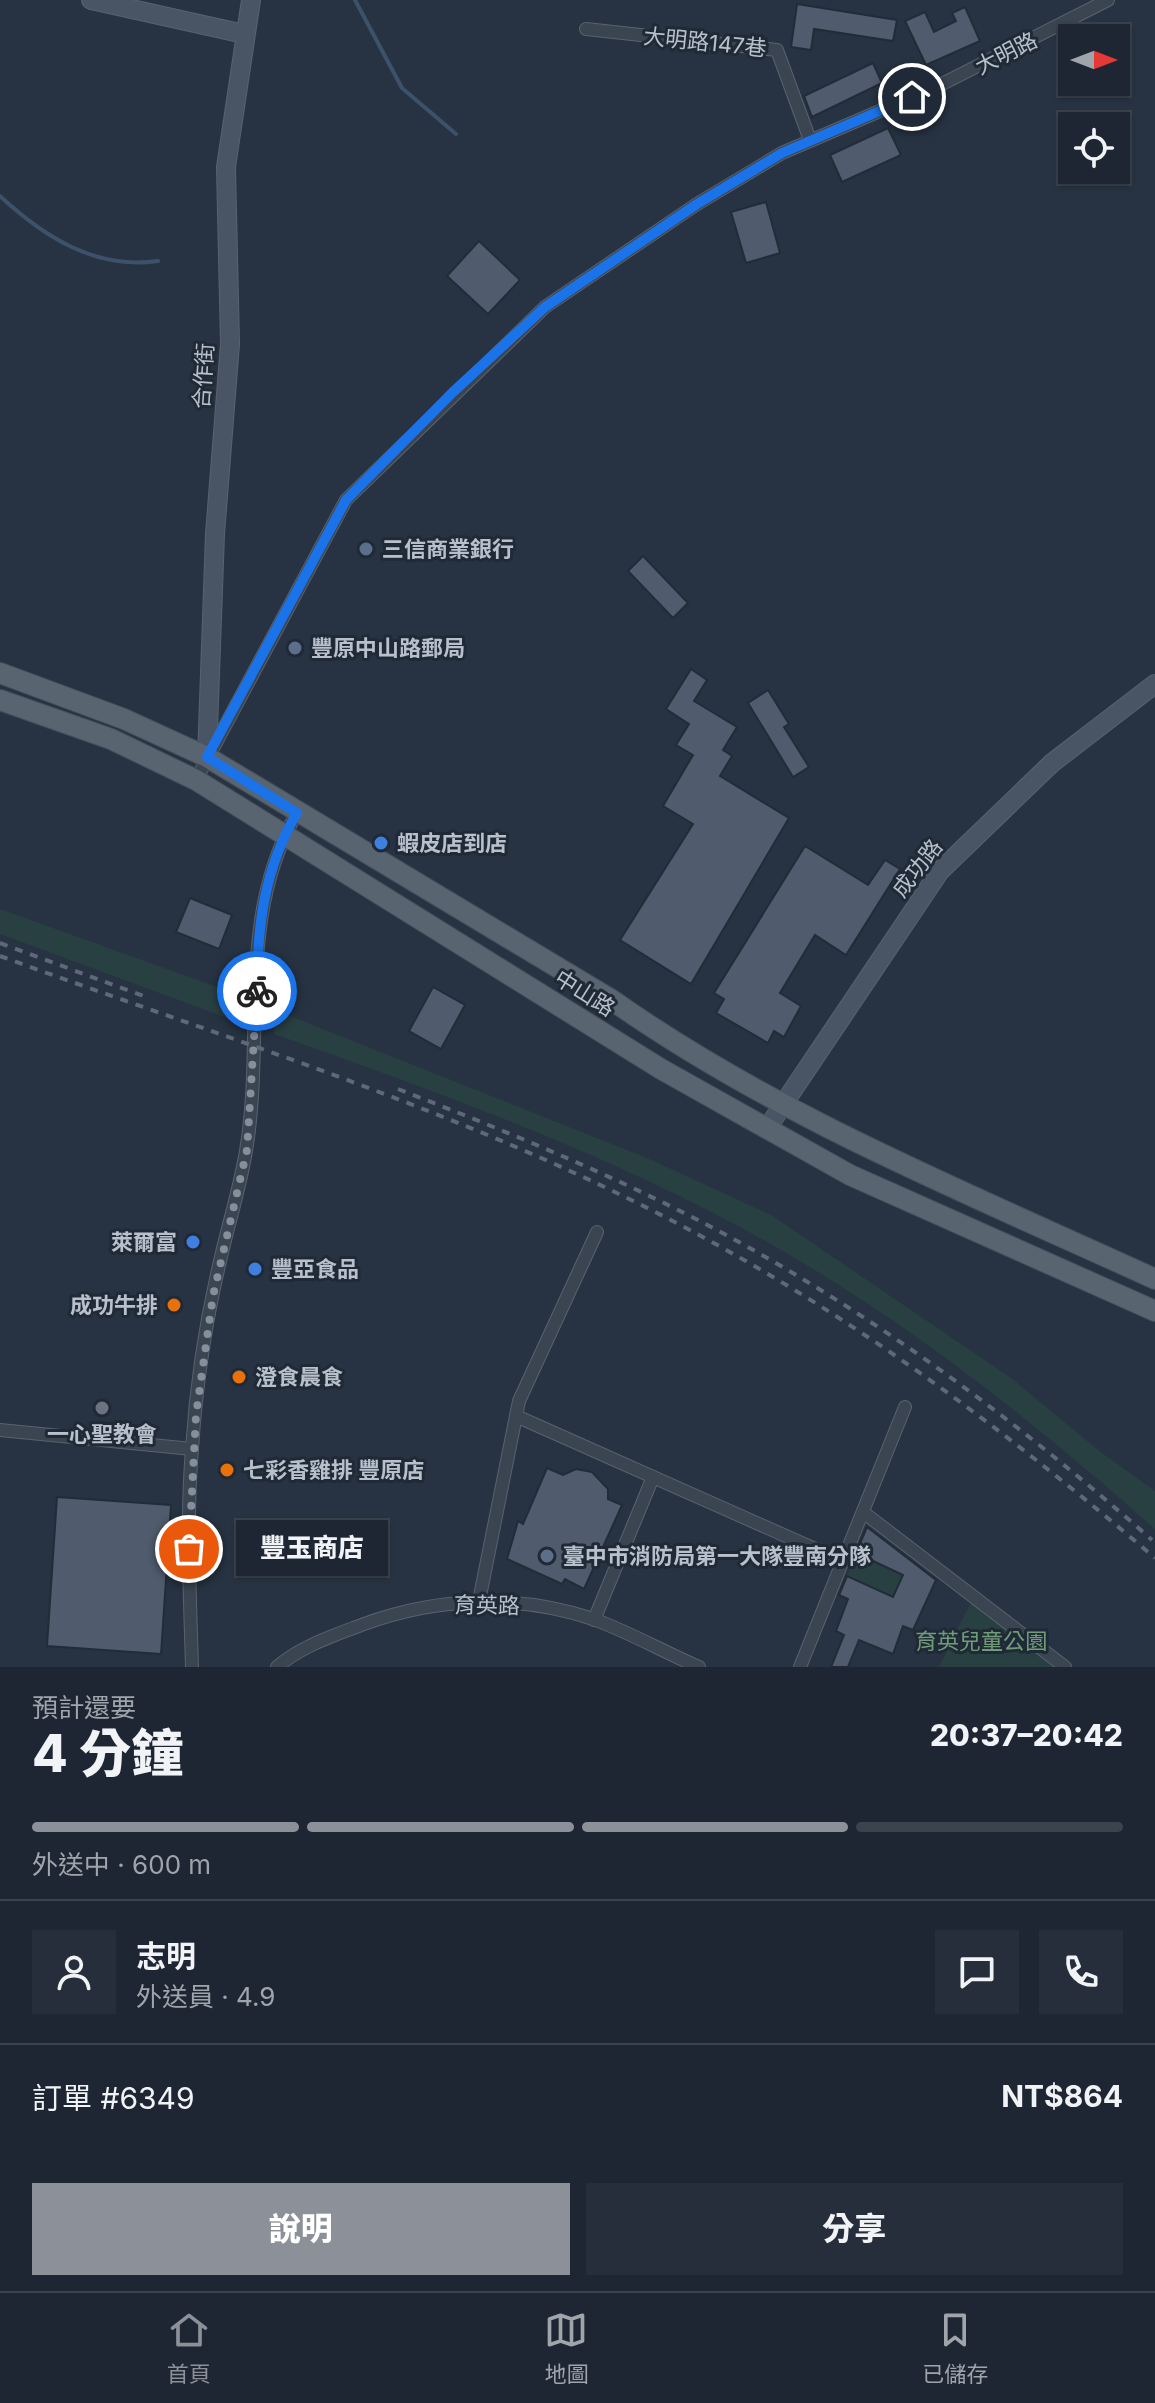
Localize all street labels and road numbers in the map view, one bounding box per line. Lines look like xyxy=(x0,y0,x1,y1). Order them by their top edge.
street label: 大明路147巷 xyxy=(642,23,768,61)
street label: 大明路 xyxy=(971,26,1041,80)
street label: 合作街 xyxy=(188,342,218,410)
street label: 成功路 xyxy=(886,834,948,902)
street label: 中山路 xyxy=(550,964,620,1022)
street label: 育英路 xyxy=(454,1591,520,1619)

